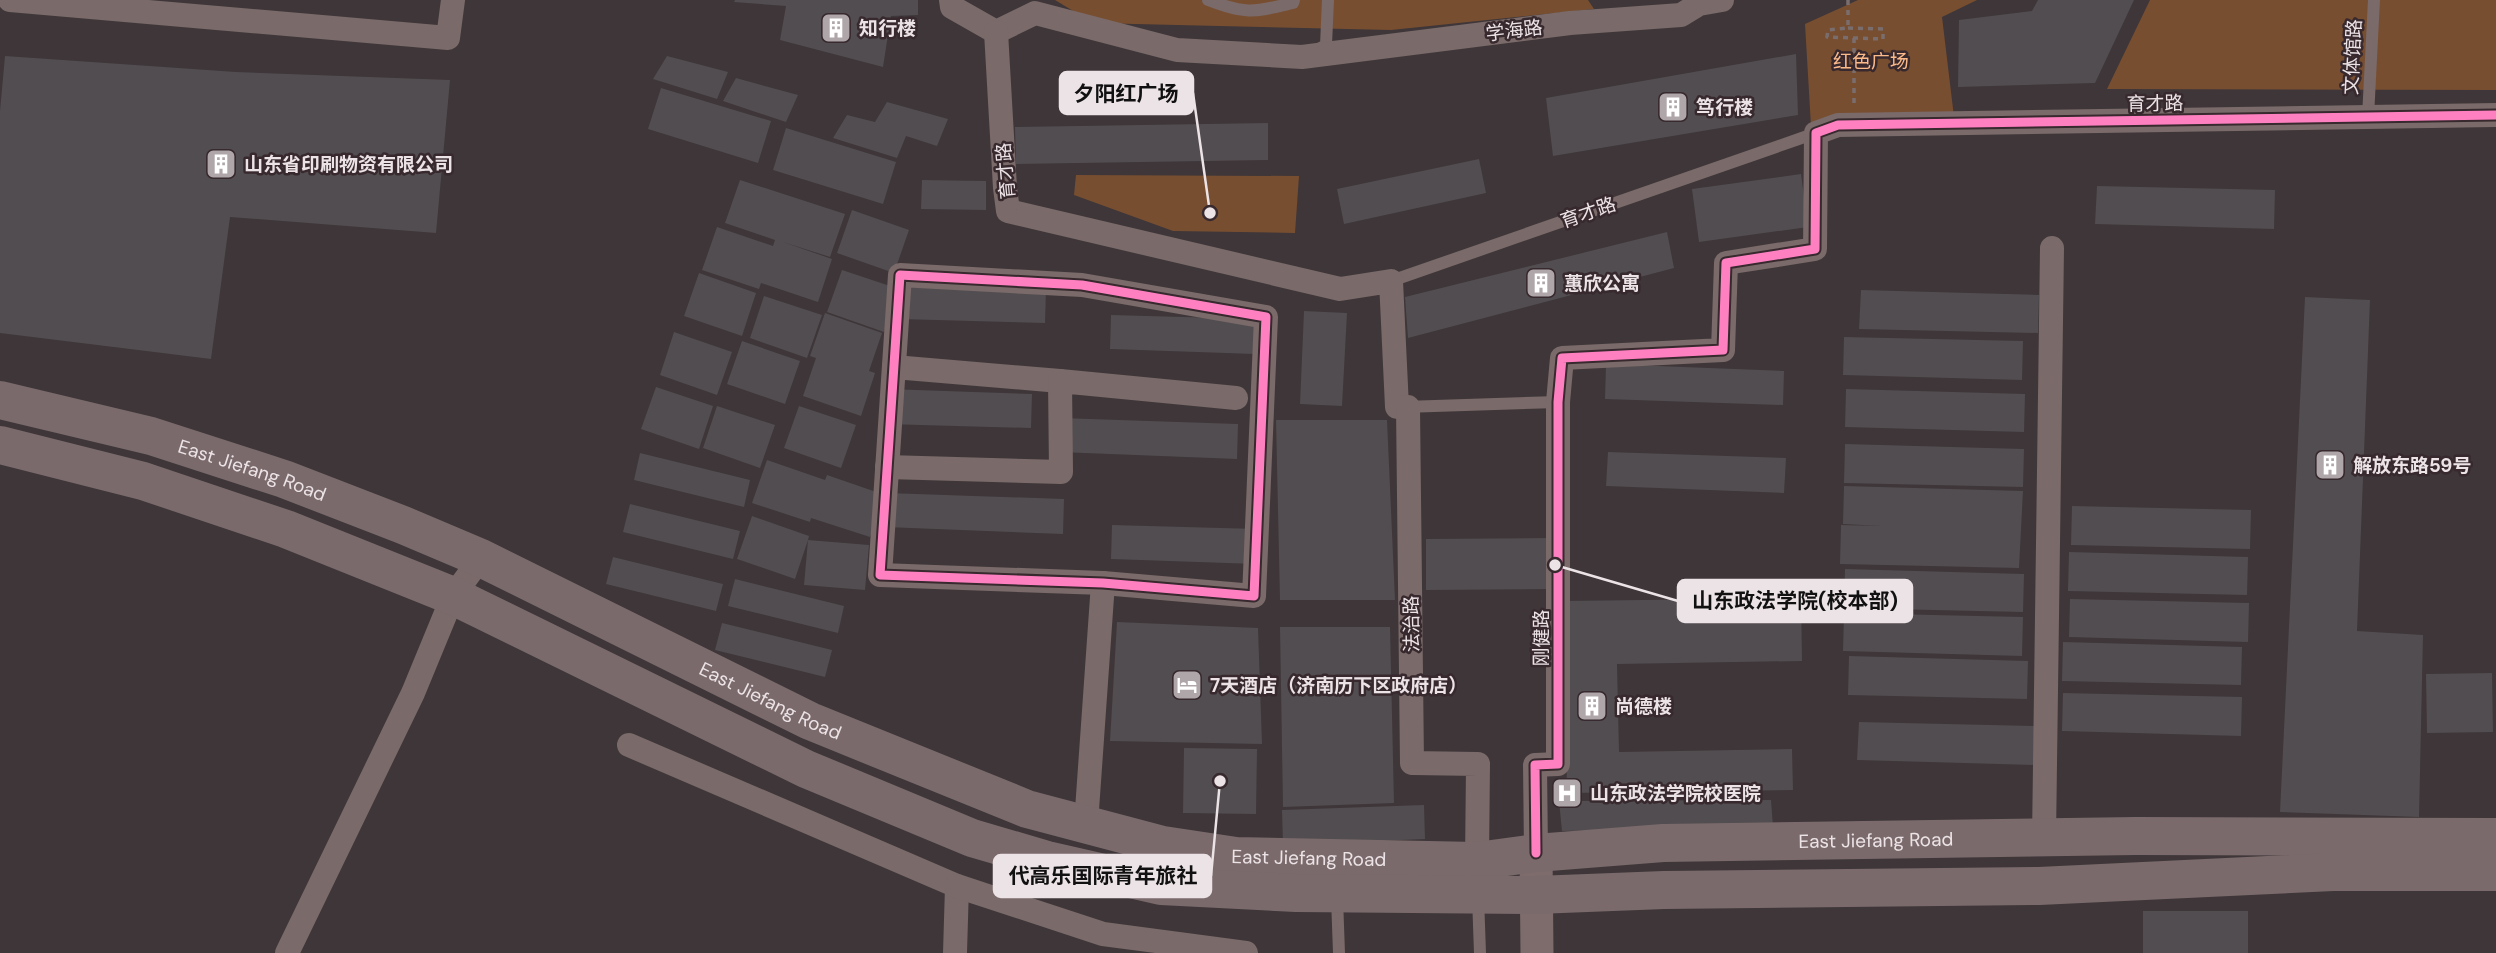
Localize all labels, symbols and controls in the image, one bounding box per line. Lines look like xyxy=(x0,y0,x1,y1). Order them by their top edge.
building icon: 知行楼 xyxy=(819,11,853,45)
street label: 学海路 xyxy=(1484,15,1544,46)
place label: 知行楼 xyxy=(859,16,916,41)
street label: 文体馆路 xyxy=(2338,18,2367,96)
park label: 红色广场 xyxy=(1833,49,1909,74)
callout: 夕阳红广场 xyxy=(1060,72,1193,114)
text: 夕阳红广场 xyxy=(1074,80,1179,108)
building icon: 笃行楼 xyxy=(1656,90,1690,124)
street label: 育才路 xyxy=(2126,91,2184,116)
place label: 笃行楼 xyxy=(1696,95,1753,120)
street label: 育才路 xyxy=(991,141,1020,200)
building icon: 山东省印刷物资有限公司 xyxy=(204,147,238,181)
place label: 山东省印刷物资有限公司 xyxy=(244,152,453,177)
street label: 育才路 xyxy=(1557,191,1619,234)
building icon: 蕙欣公寓 xyxy=(1524,266,1558,300)
place label: 蕙欣公寓 xyxy=(1564,271,1640,296)
street label: East Jiefang Road xyxy=(175,434,330,507)
building icon: 解放东路59号 xyxy=(2313,448,2347,482)
place label: 解放东路59号 xyxy=(2353,453,2471,478)
callout: 山东政法学院(校本部) xyxy=(1678,580,1912,622)
text: 山东政法学院(校本部) xyxy=(1692,587,1898,615)
street label: 法治路 xyxy=(1399,595,1424,653)
street label: 刚健路 xyxy=(1529,609,1554,667)
street label: East Jiefang Road xyxy=(695,656,845,745)
hotel icon: 7天酒店（济南历下区政府店） xyxy=(1170,668,1204,702)
place label: 7天酒店（济南历下区政府店） xyxy=(1210,673,1467,698)
building icon: 尚德楼 xyxy=(1575,689,1609,723)
place label: 尚德楼 xyxy=(1615,694,1672,719)
hospital icon: 山东政法学院校医院 xyxy=(1550,776,1584,810)
place label: 山东政法学院校医院 xyxy=(1590,781,1761,806)
street label: East Jiefang Road xyxy=(1798,827,1954,854)
street label: East Jiefang Road xyxy=(1231,844,1387,872)
callout: 代高乐国际青年旅社 xyxy=(994,855,1211,897)
text: 代高乐国际青年旅社 xyxy=(1009,862,1198,890)

